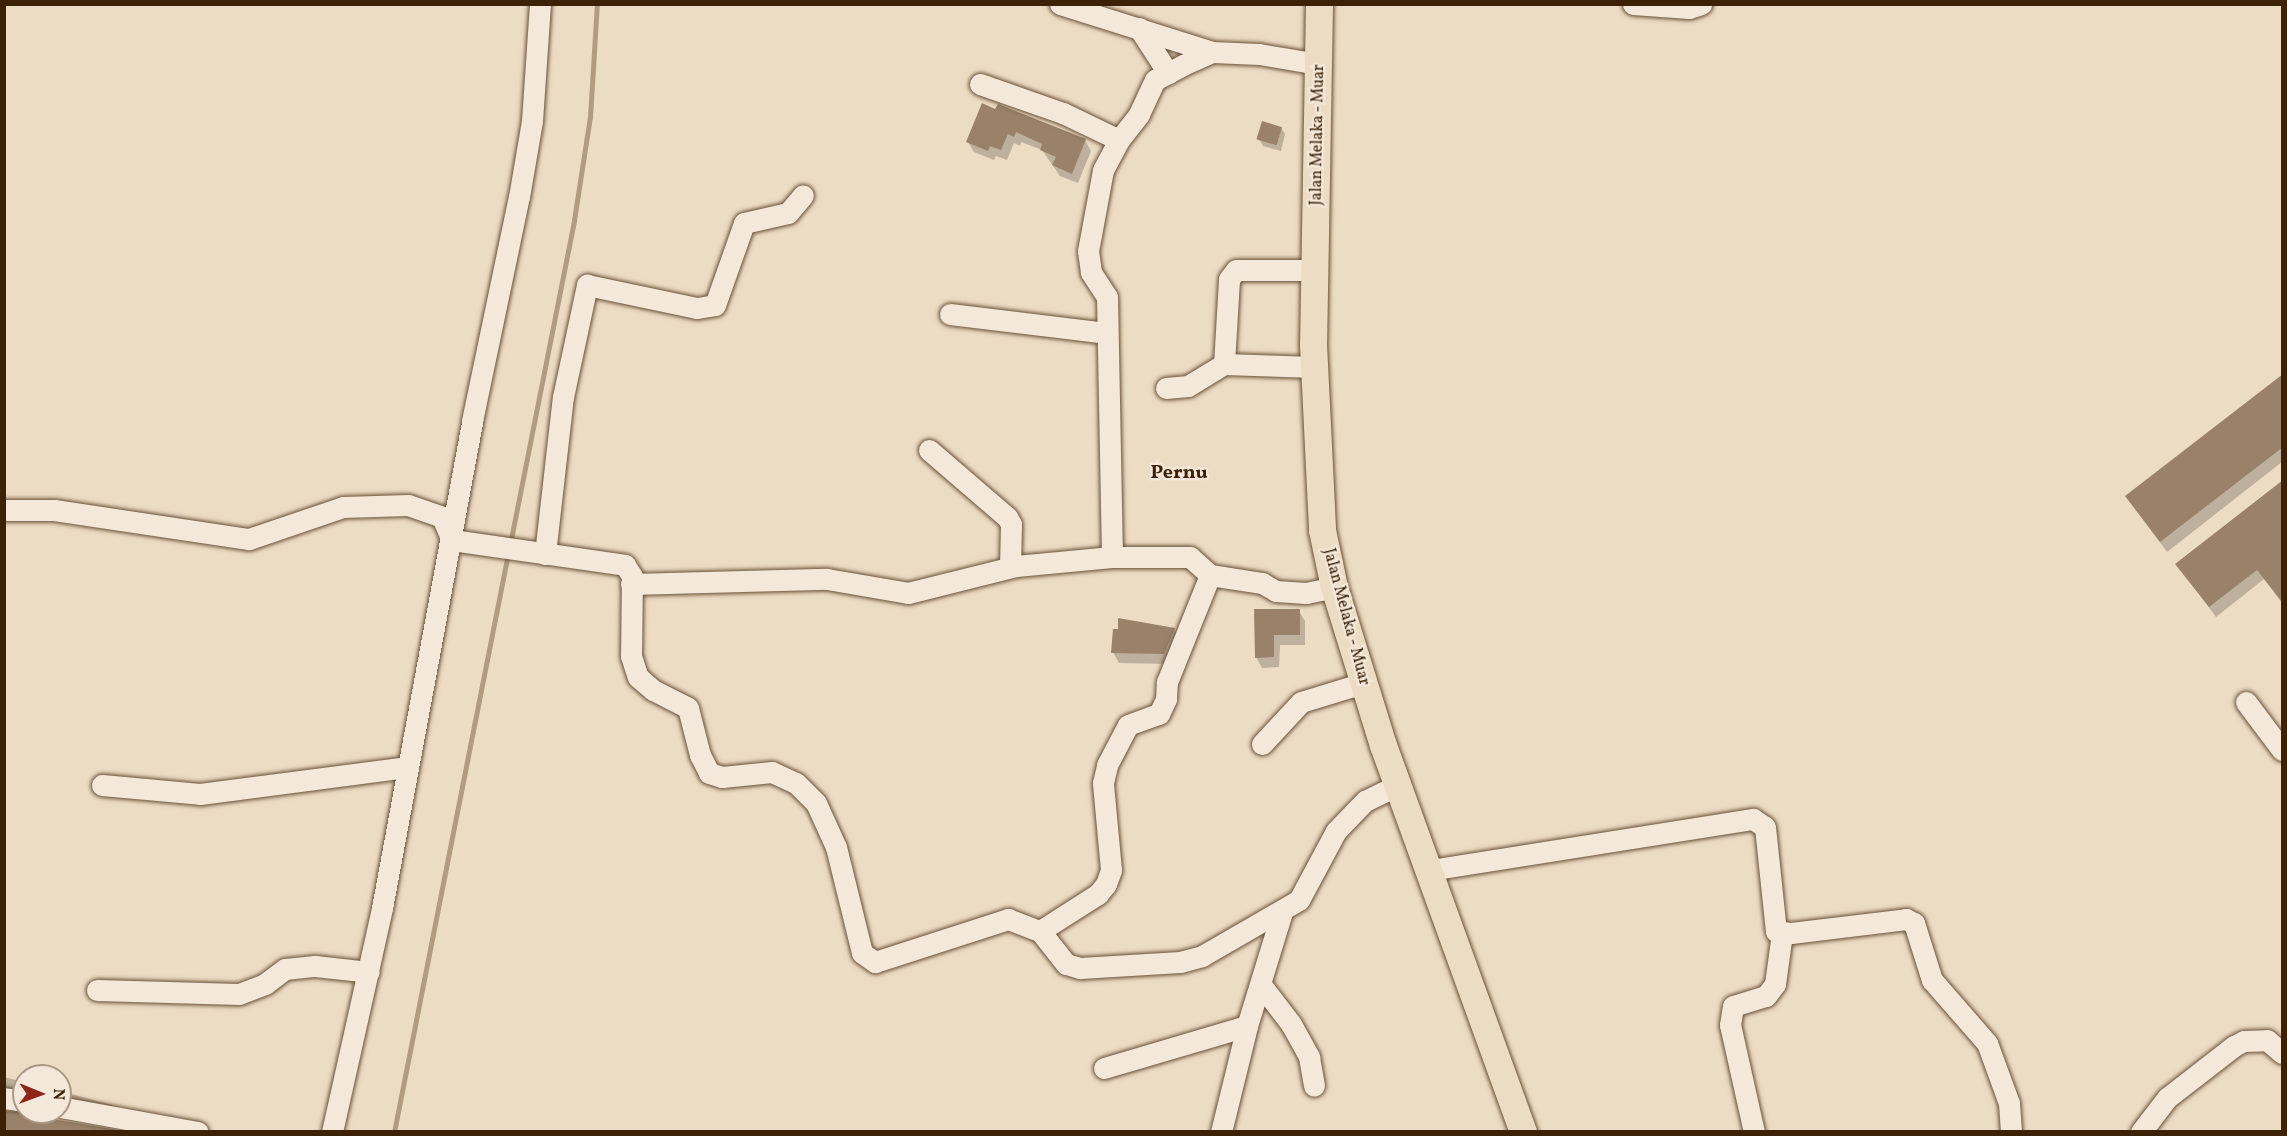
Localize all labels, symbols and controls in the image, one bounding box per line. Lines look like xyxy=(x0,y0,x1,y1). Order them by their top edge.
street label: Jalan Melaka - Muar xyxy=(1307,64,1329,206)
district label: Pernu xyxy=(1150,461,1208,485)
street label: Jalan Melaka - Muar xyxy=(1318,546,1374,688)
north arrow xyxy=(12,1064,72,1124)
text: N xyxy=(47,1088,69,1100)

